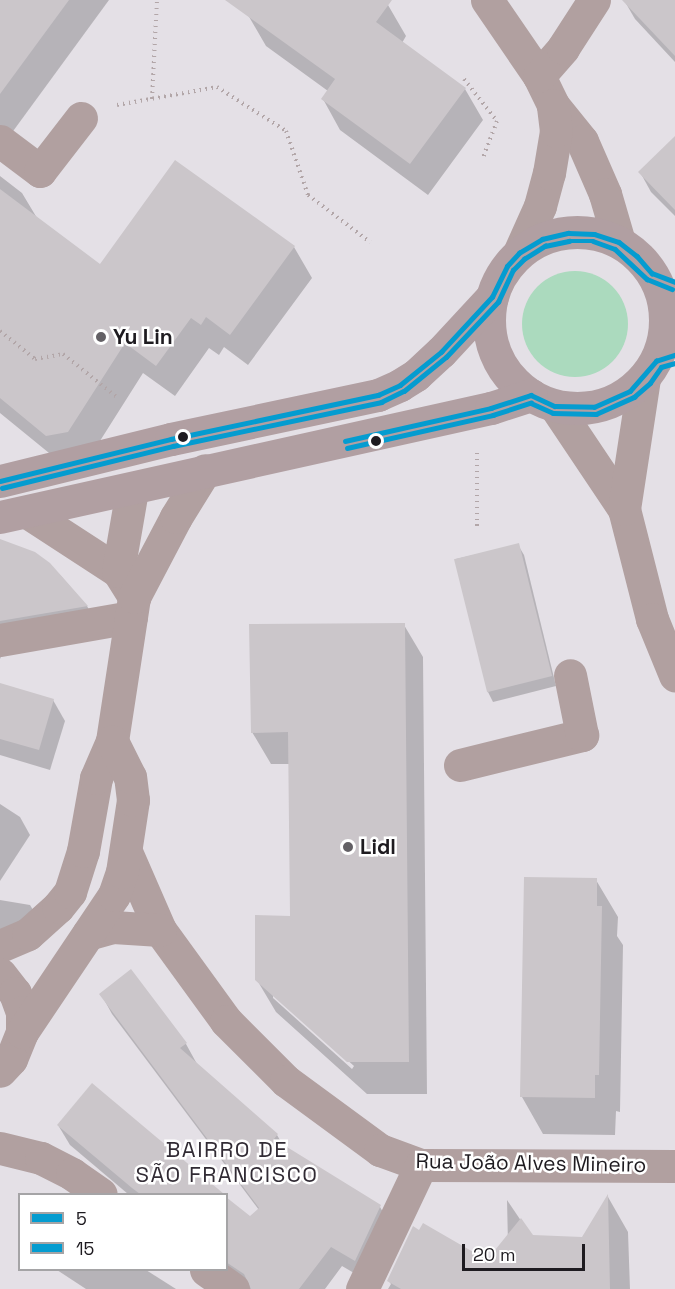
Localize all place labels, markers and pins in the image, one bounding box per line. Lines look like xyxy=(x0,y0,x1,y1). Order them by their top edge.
place label: Yu Lin xyxy=(113,324,173,350)
marker: Yu Lin xyxy=(94,330,108,344)
unlabelled marker xyxy=(177,431,189,443)
unlabelled marker xyxy=(370,435,382,447)
place label: Lidl xyxy=(360,834,396,860)
marker: Lidl xyxy=(341,840,355,854)

